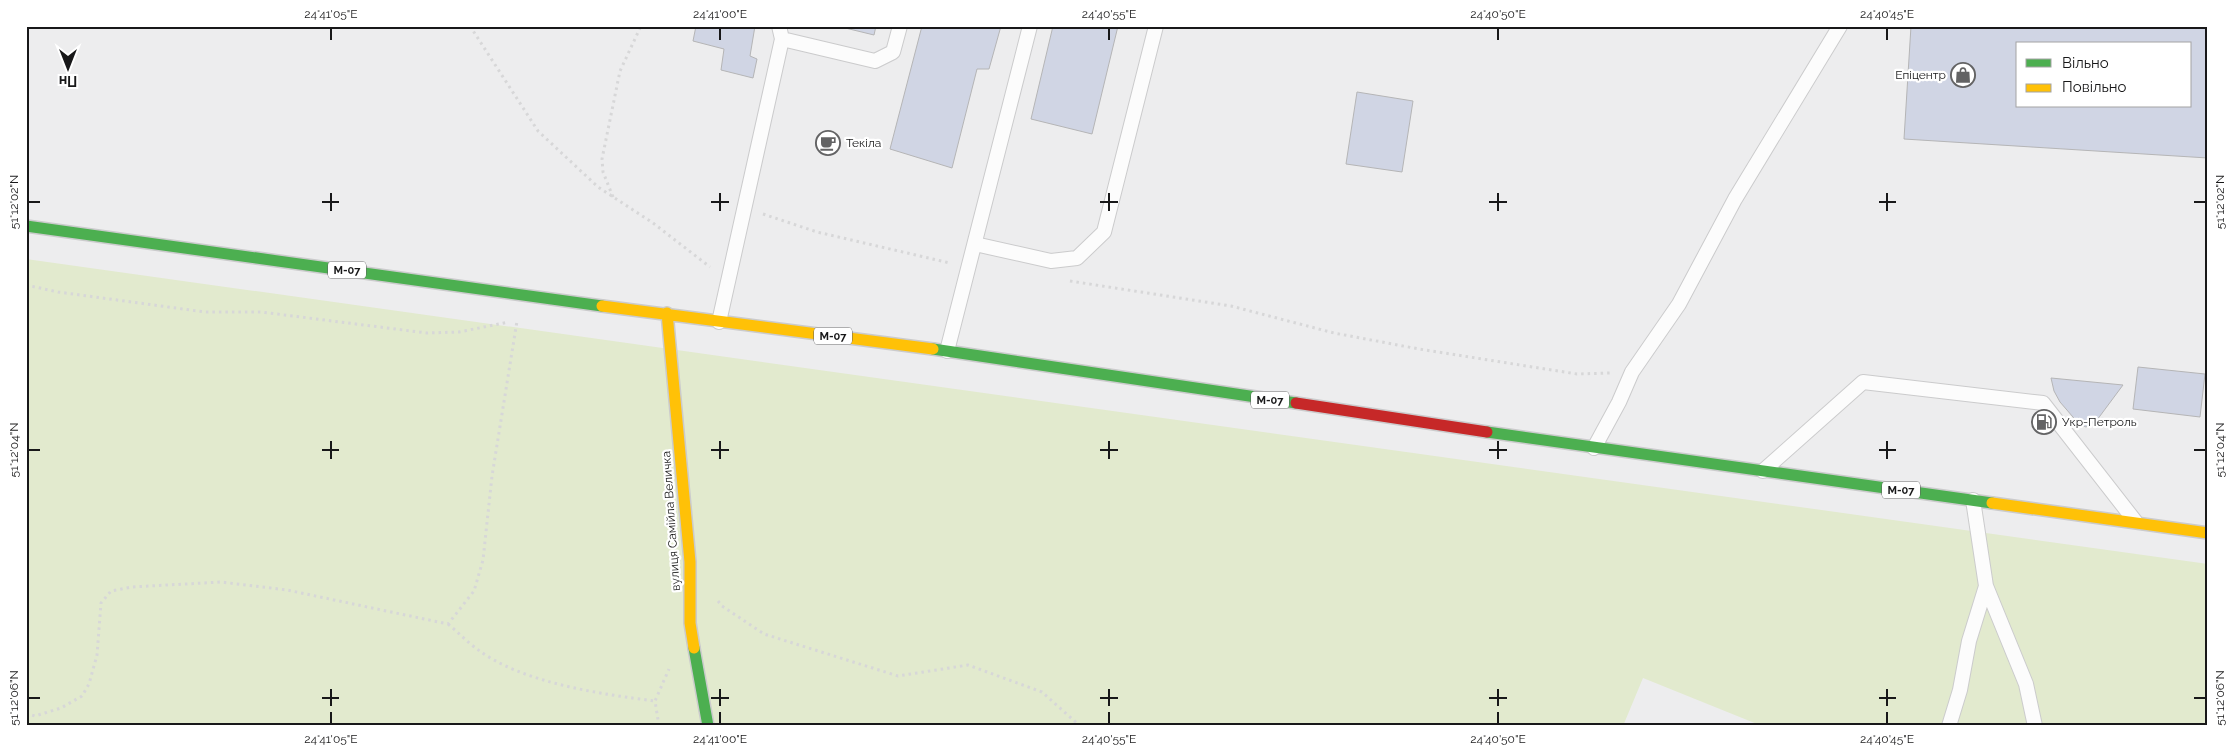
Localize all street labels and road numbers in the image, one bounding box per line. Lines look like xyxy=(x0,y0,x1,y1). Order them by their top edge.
road number: М-07 xyxy=(328,262,366,278)
road number: М-07 xyxy=(814,328,852,344)
road number: М-07 xyxy=(1251,392,1289,408)
street label: вулиця Самійла Величка xyxy=(659,450,683,592)
road number: М-07 xyxy=(1882,482,1920,498)

